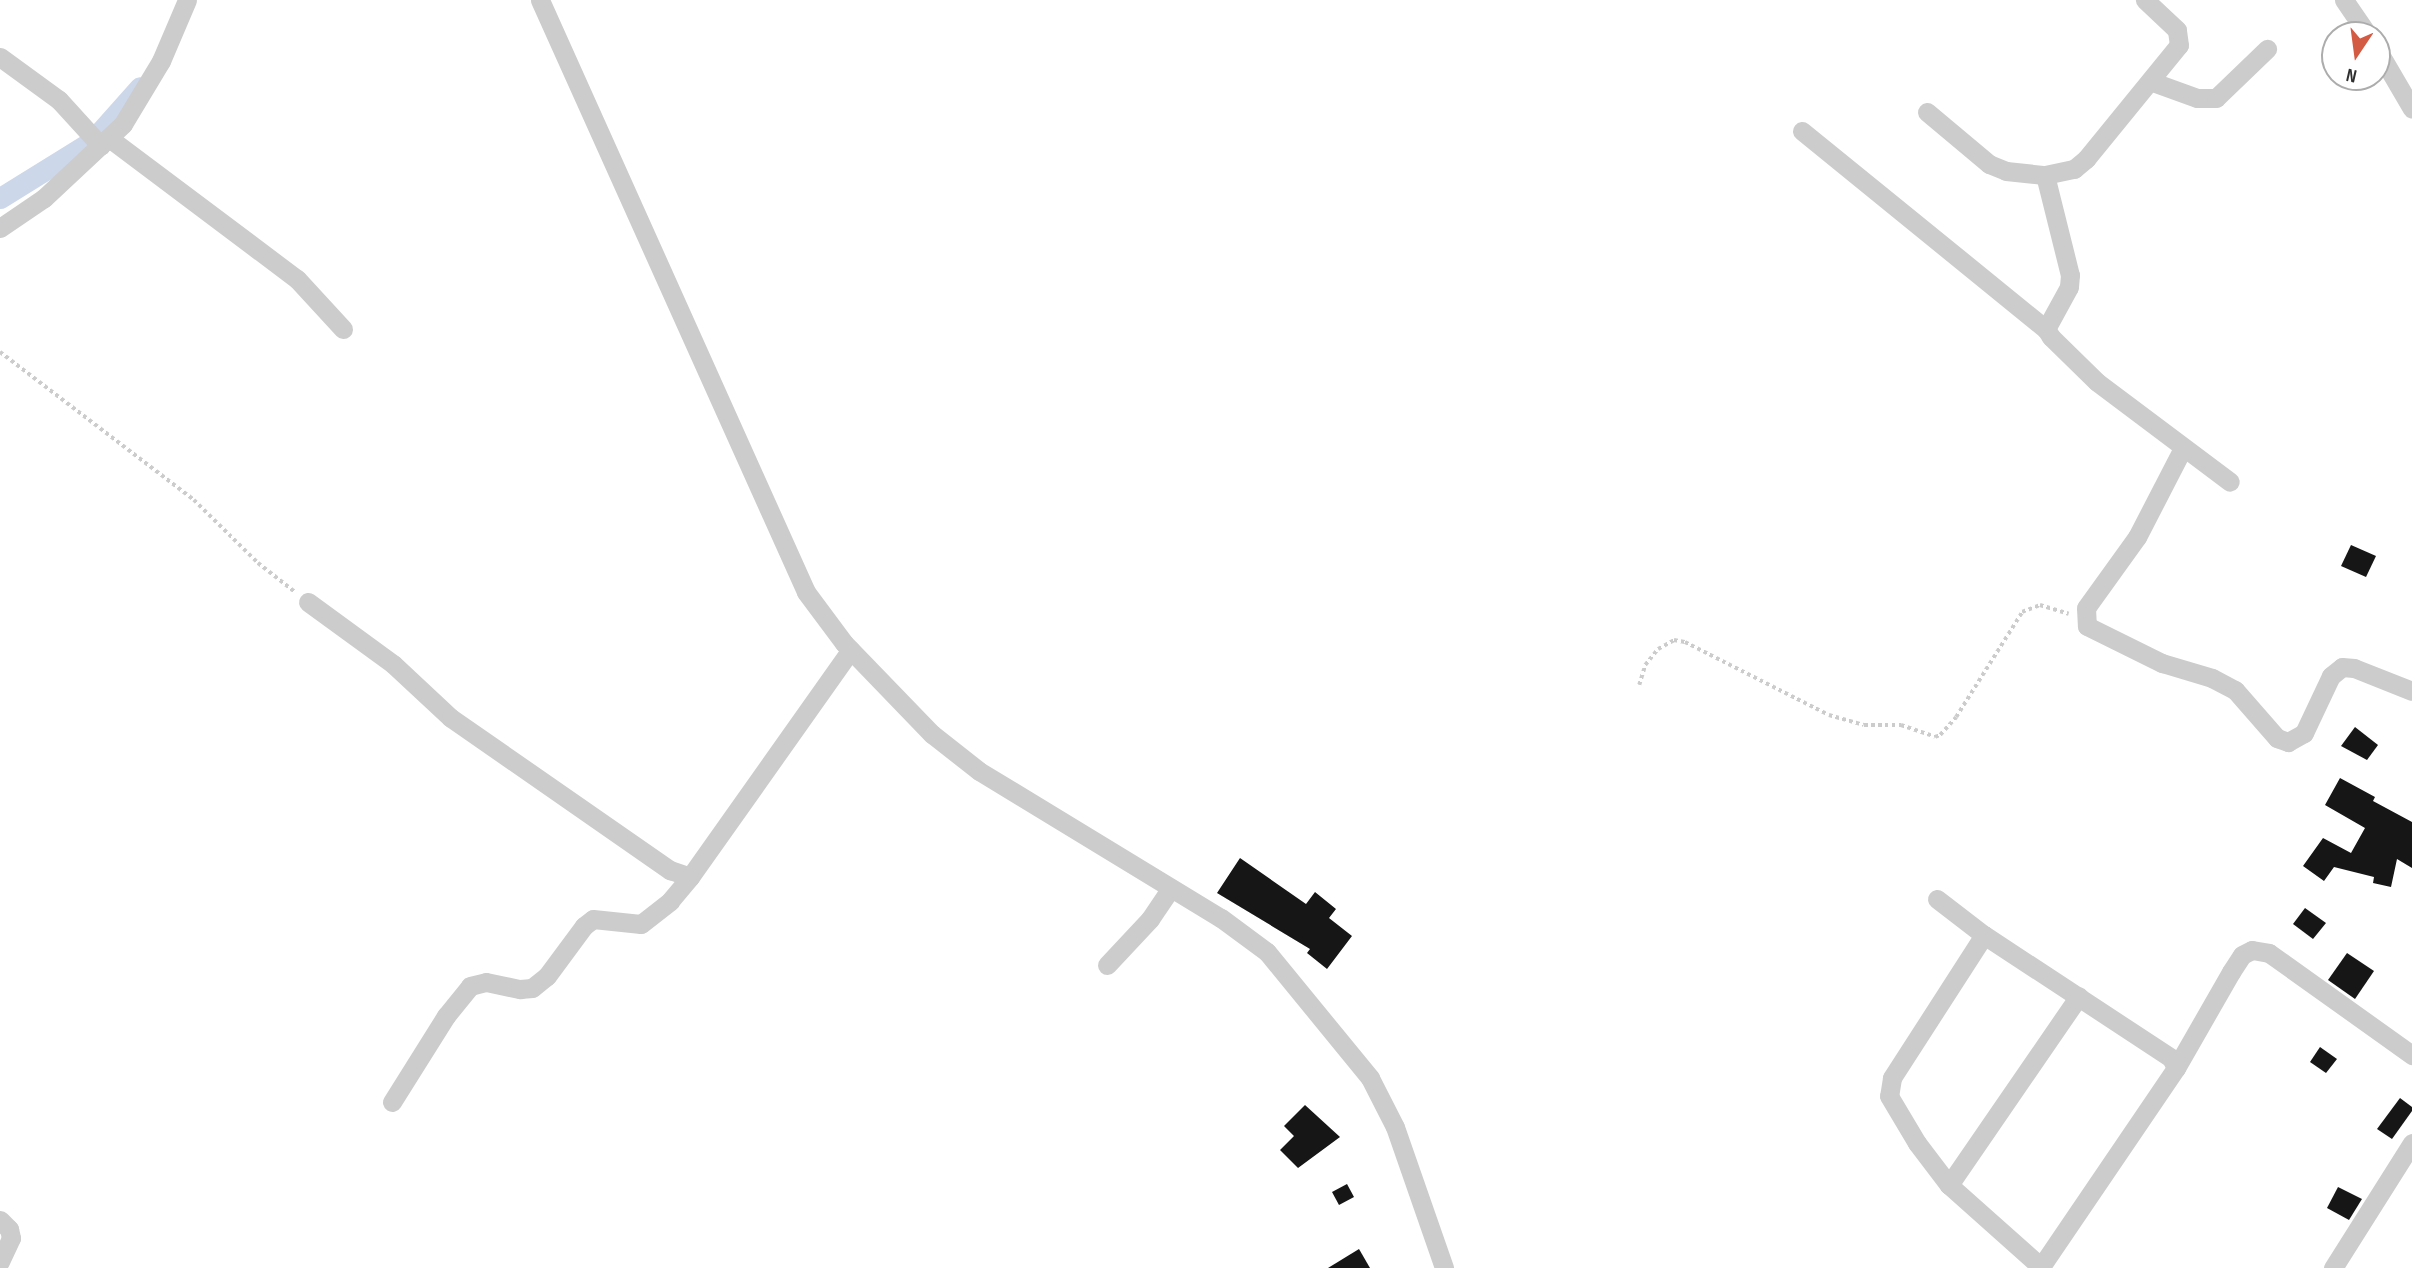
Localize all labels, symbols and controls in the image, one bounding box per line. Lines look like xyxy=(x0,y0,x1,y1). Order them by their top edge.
north arrow xyxy=(2321,21,2391,91)
text: N xyxy=(2344,63,2359,87)

